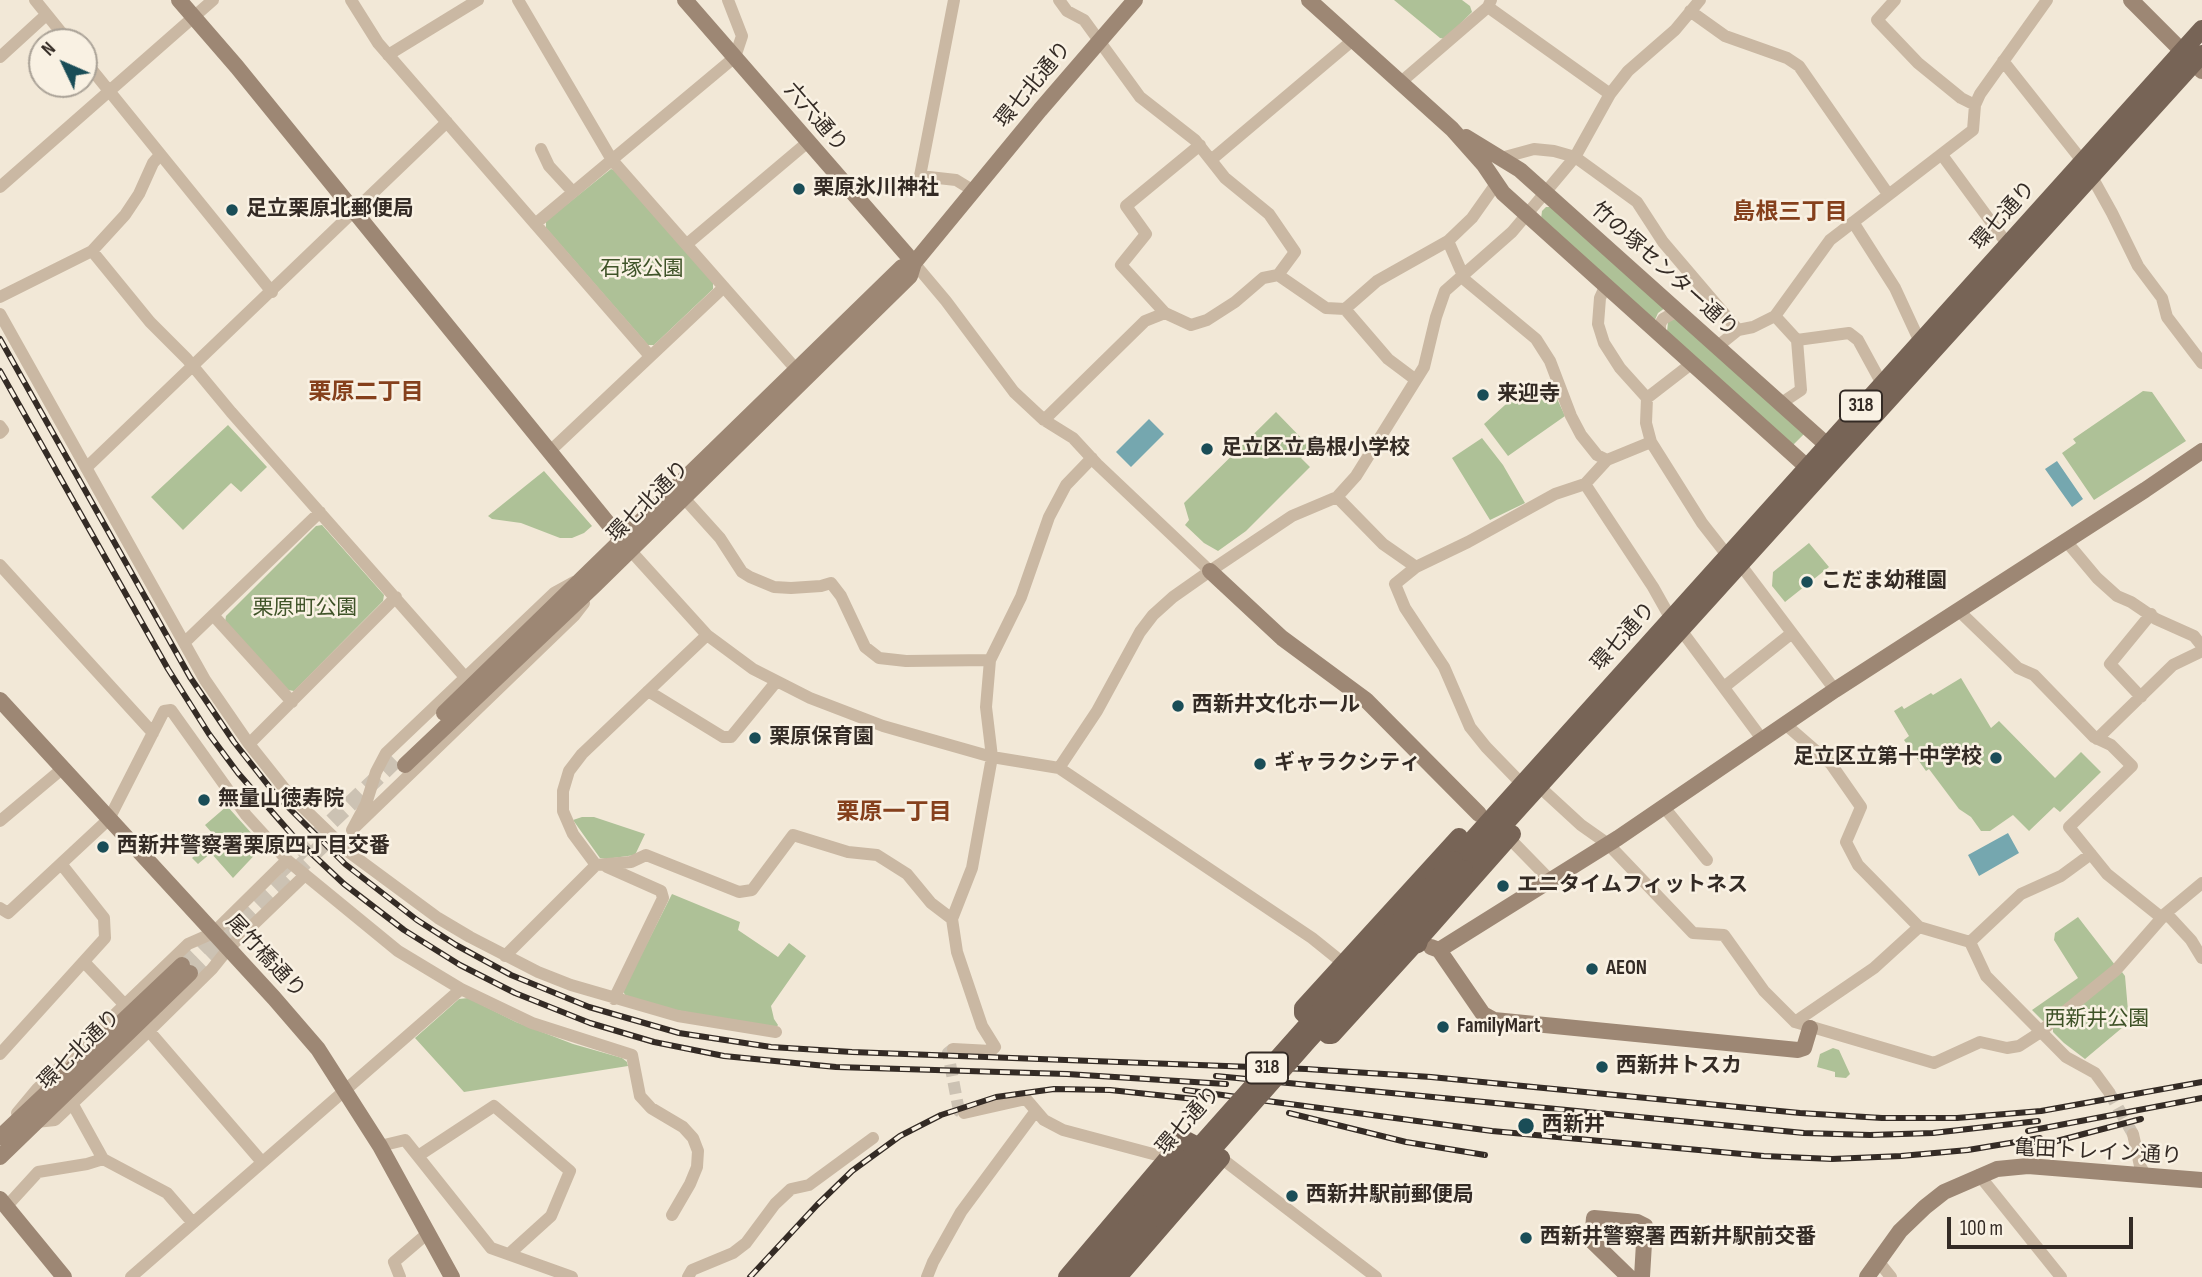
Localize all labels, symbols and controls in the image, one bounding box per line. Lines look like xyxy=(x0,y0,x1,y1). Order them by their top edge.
north arrow xyxy=(28,28,98,98)
street label: 環七北通り xyxy=(991,37,1077,133)
text: N xyxy=(37,38,61,61)
street label: 六六通り xyxy=(778,78,852,158)
place label: 栗原氷川神社 xyxy=(813,176,939,202)
street label: 環七通り xyxy=(1967,176,2041,256)
marker: 栗原氷川神社 xyxy=(791,181,807,197)
place label: 足立栗原北郵便局 xyxy=(246,197,414,223)
street label: 竹の塚センター通り xyxy=(1585,197,1743,343)
district label: 島根三丁目 xyxy=(1733,199,1847,227)
marker: 足立栗原北郵便局 xyxy=(224,202,240,218)
park label: 石塚公園 xyxy=(600,257,684,283)
district label: 栗原二丁目 xyxy=(309,379,423,407)
place label: 来迎寺 xyxy=(1497,382,1560,408)
marker: 来迎寺 xyxy=(1475,387,1491,403)
road number: 318 xyxy=(1840,390,1882,422)
place label: 足立区立島根小学校 xyxy=(1221,436,1410,462)
marker: 足立区立島根小学校 xyxy=(1199,441,1215,457)
street label: 環七北通り xyxy=(603,456,695,548)
place label: こだま幼稚園 xyxy=(1821,569,1947,595)
marker: こだま幼稚園 xyxy=(1799,574,1815,590)
park label: 栗原町公園 xyxy=(253,596,357,622)
street label: 環七通り xyxy=(1587,597,1661,677)
place label: 西新井文化ホール xyxy=(1192,693,1360,719)
marker: 西新井文化ホール xyxy=(1170,698,1186,714)
place label: 栗原保育園 xyxy=(769,725,874,751)
marker: 栗原保育園 xyxy=(747,730,763,746)
place label: 足立区立第十中学校 xyxy=(1793,745,1982,771)
marker: 足立区立第十中学校 xyxy=(1988,750,2004,766)
place label: ギャラクシティ xyxy=(1274,751,1421,777)
marker: ギャラクシティ xyxy=(1252,756,1268,772)
place label: 無量山徳寿院 xyxy=(218,787,344,813)
marker: 無量山徳寿院 xyxy=(196,792,212,808)
district label: 栗原一丁目 xyxy=(837,799,951,827)
place label: 西新井警察署栗原四丁目交番 xyxy=(117,834,390,860)
marker: 西新井警察署栗原四丁目交番 xyxy=(95,839,111,855)
place label: エニタイムフィットネス xyxy=(1517,873,1748,899)
marker: エニタイムフィットネス xyxy=(1495,878,1511,894)
street label: 尾竹橋通り xyxy=(220,910,310,1004)
place label: AEON xyxy=(1606,956,1647,982)
marker: AEON xyxy=(1584,961,1600,977)
street label: 環七北通り xyxy=(33,1004,127,1096)
park label: 西新井公園 xyxy=(2045,1007,2149,1033)
place label: FamilyMart xyxy=(1457,1014,1540,1040)
marker: FamilyMart xyxy=(1435,1019,1451,1035)
road number: 318 xyxy=(1246,1052,1288,1084)
place label: 西新井トスカ xyxy=(1616,1054,1742,1080)
marker: 西新井トスカ xyxy=(1594,1059,1610,1075)
street label: 環七通り xyxy=(1152,1081,1226,1161)
place label: 西新井 xyxy=(1542,1113,1605,1139)
marker: 西新井 xyxy=(1516,1116,1536,1136)
street label: 亀田トレイン通り xyxy=(2013,1136,2183,1170)
place label: 西新井駅前郵便局 xyxy=(1306,1183,1474,1209)
marker: 西新井駅前郵便局 xyxy=(1284,1188,1300,1204)
scale bar xyxy=(1950,1204,2136,1248)
text: 100 m xyxy=(1960,1216,2003,1241)
place label: 西新井警察署 西新井駅前交番 xyxy=(1540,1225,1816,1251)
marker: 西新井警察署 西新井駅前交番 xyxy=(1518,1230,1534,1246)

